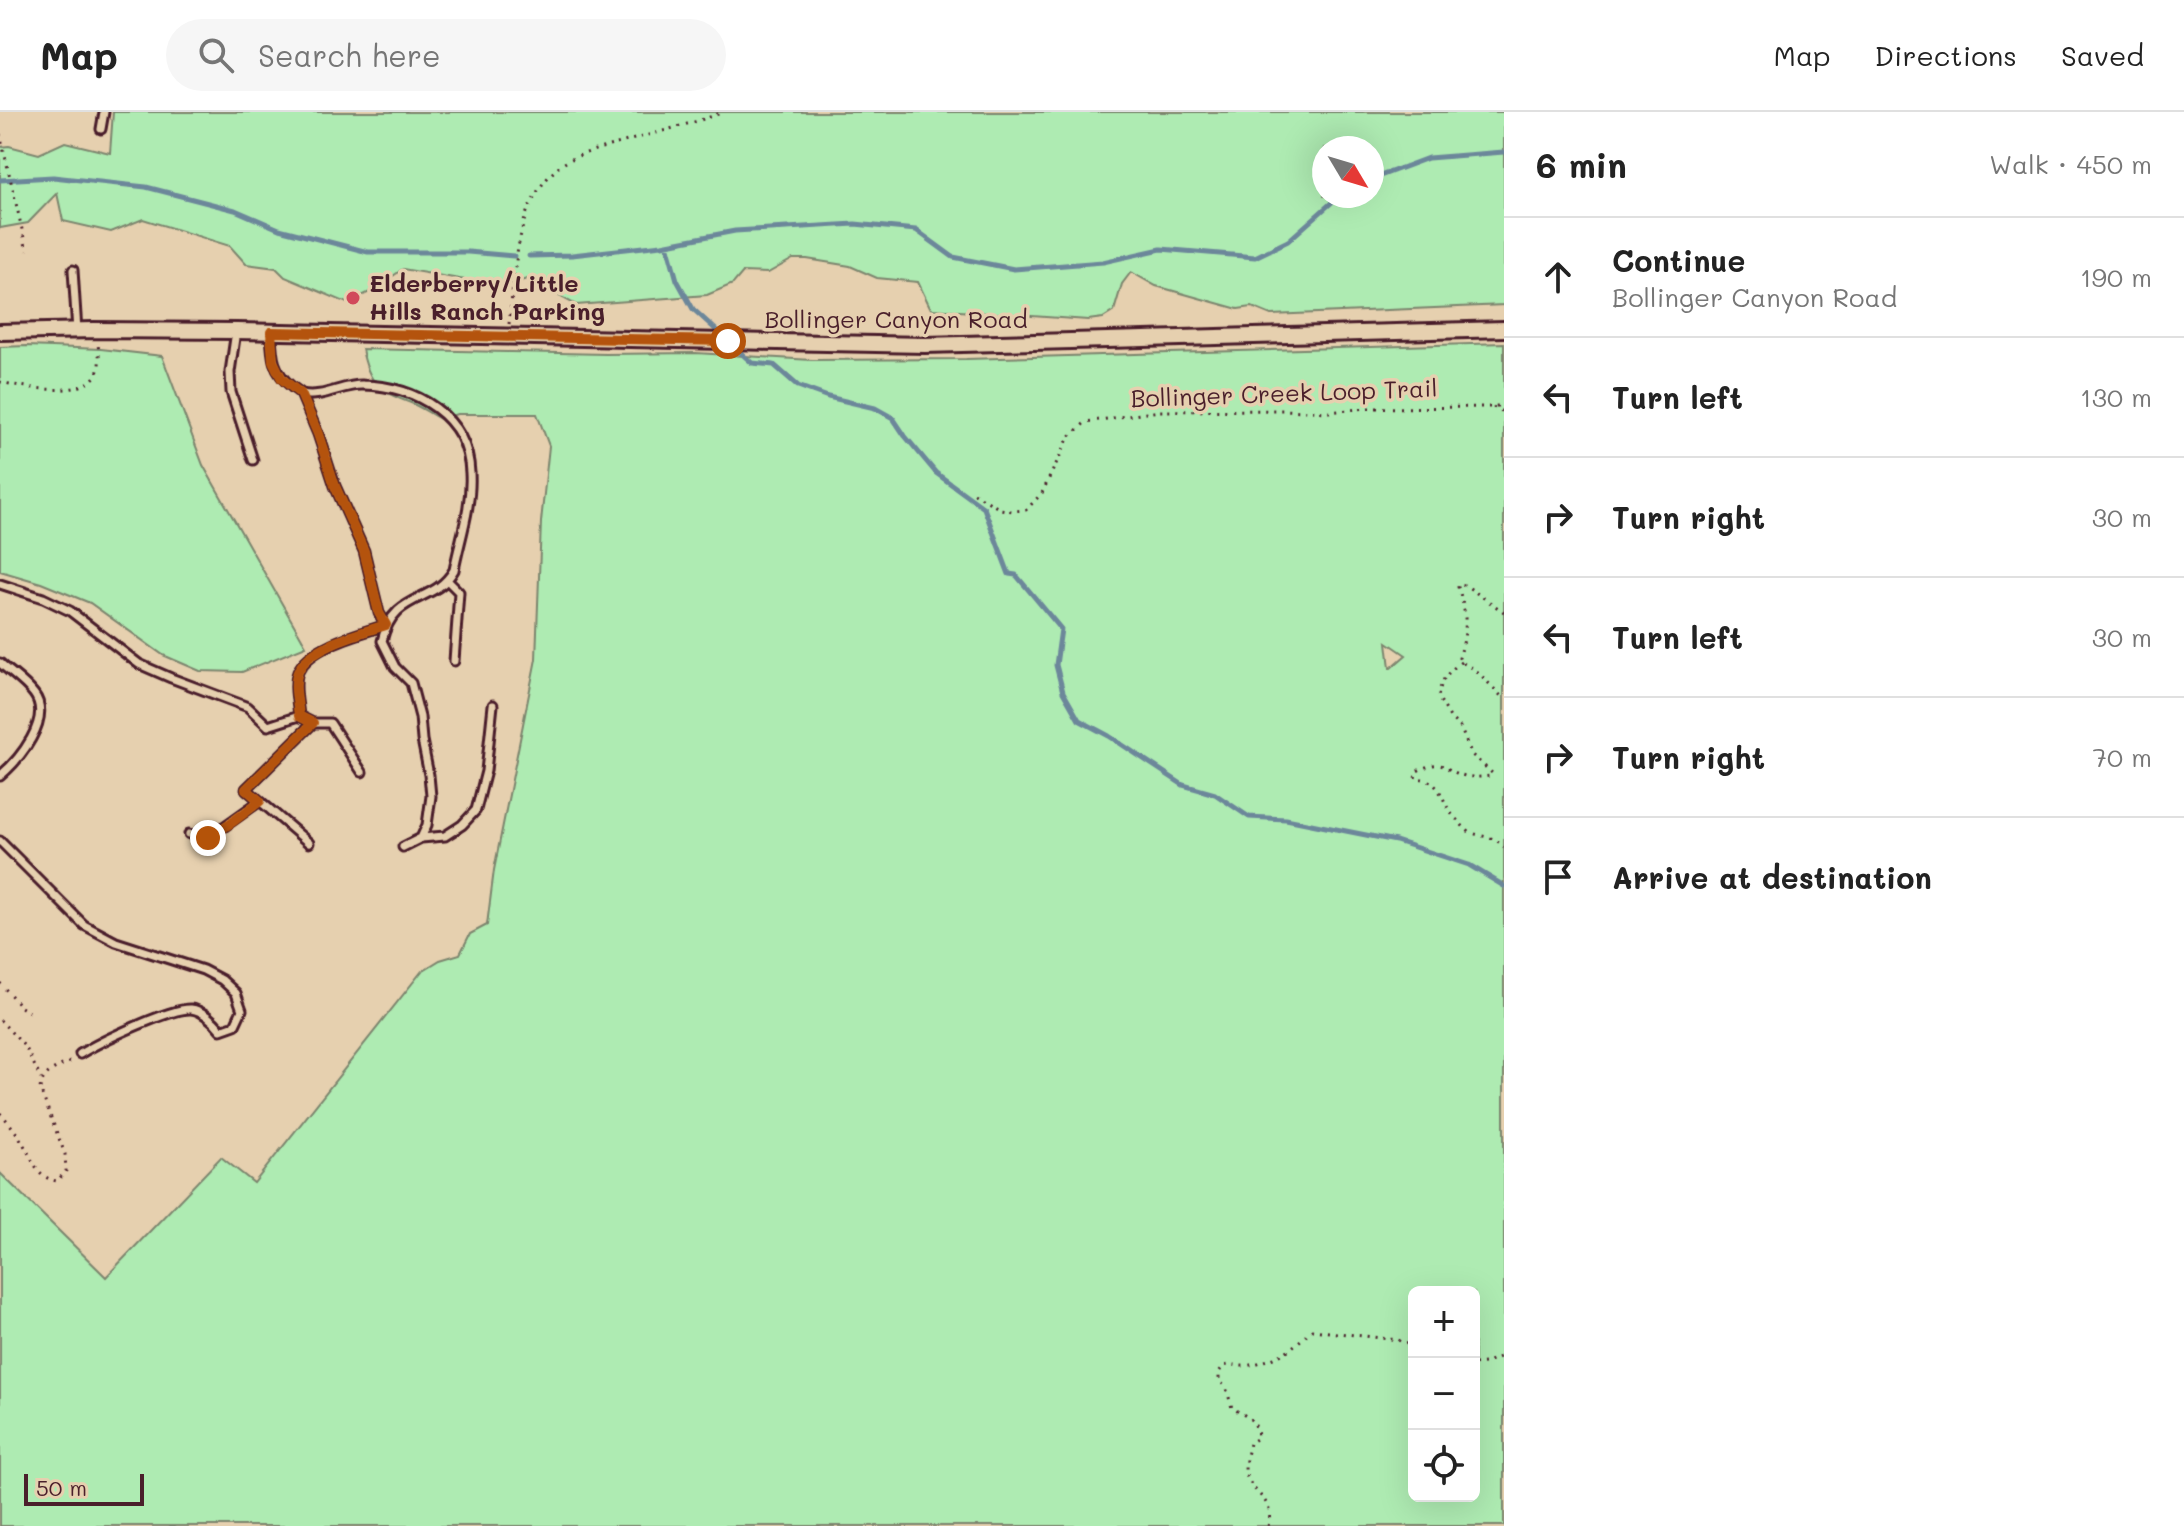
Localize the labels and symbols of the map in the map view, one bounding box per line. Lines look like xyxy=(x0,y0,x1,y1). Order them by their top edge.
north arrow xyxy=(1312,136,1384,208)
place label: Elderberry/Little Hills Ranch Parking xyxy=(369,267,605,326)
marker: Elderberry/Little Hills Ranch Parking xyxy=(344,289,362,307)
street label: Bollinger Canyon Road xyxy=(764,303,1028,334)
route start xyxy=(710,323,746,359)
street label: Bollinger Creek Loop Trail xyxy=(1130,372,1438,413)
route end xyxy=(190,820,226,856)
scale bar xyxy=(24,1470,144,1506)

